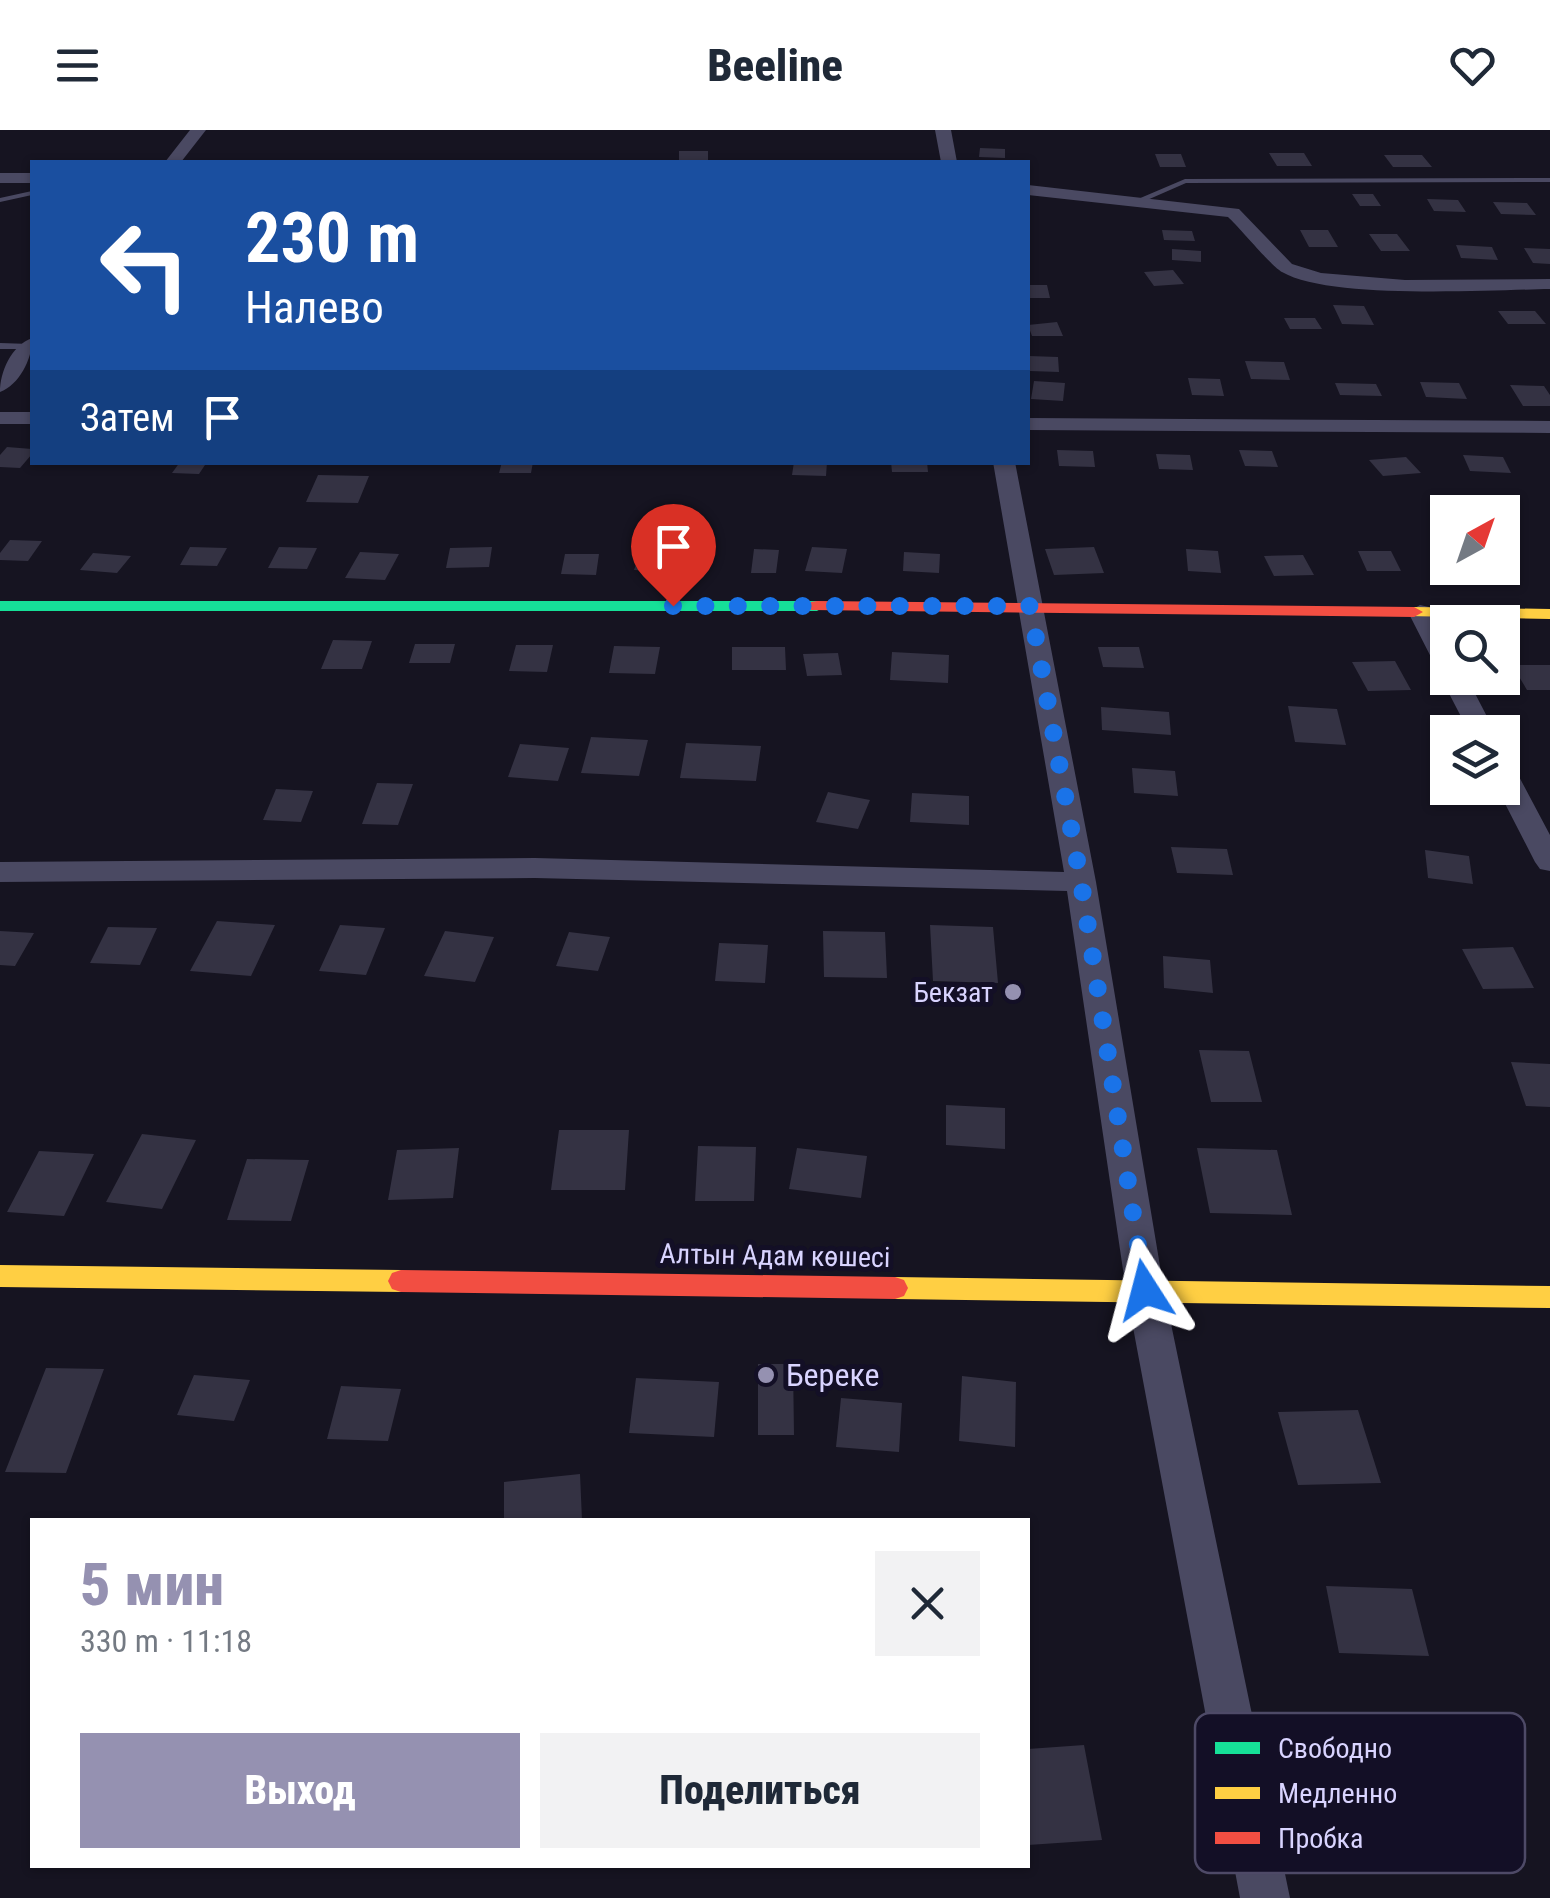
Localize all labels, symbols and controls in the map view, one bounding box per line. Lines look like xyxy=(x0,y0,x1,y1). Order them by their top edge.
icon: menu xyxy=(50,38,105,93)
icon: heart xyxy=(1445,38,1500,93)
text: Beeline xyxy=(707,39,843,92)
text: 230 m xyxy=(245,197,419,279)
icon: left xyxy=(80,200,210,330)
text: Налево xyxy=(245,281,384,334)
icon: arrive xyxy=(195,390,250,445)
text: Затем xyxy=(80,396,175,440)
north arrow xyxy=(1430,495,1520,585)
map controls xyxy=(1430,495,1520,805)
pin xyxy=(631,504,716,607)
icon: arrive xyxy=(646,519,701,574)
button: search xyxy=(1430,605,1520,695)
button: layers xyxy=(1430,715,1520,805)
place label: Бекзат xyxy=(913,976,993,1009)
marker: Бекзат xyxy=(1002,981,1024,1003)
street label: Алтын Адам көшесі xyxy=(659,1237,891,1274)
position arrow xyxy=(1093,1238,1197,1342)
place label: Береке xyxy=(786,1356,880,1394)
marker: Береке xyxy=(755,1364,777,1386)
text: 5 мин xyxy=(80,1549,224,1620)
button: close xyxy=(875,1551,980,1656)
text: 330 m · 11:18 xyxy=(80,1622,252,1660)
legend xyxy=(1195,1713,1525,1873)
text: Свободно xyxy=(1278,1732,1392,1765)
button: Выход xyxy=(80,1733,520,1848)
button: Поделиться xyxy=(540,1733,980,1848)
text: Медленно xyxy=(1278,1777,1397,1810)
text: Пробка xyxy=(1278,1822,1363,1855)

